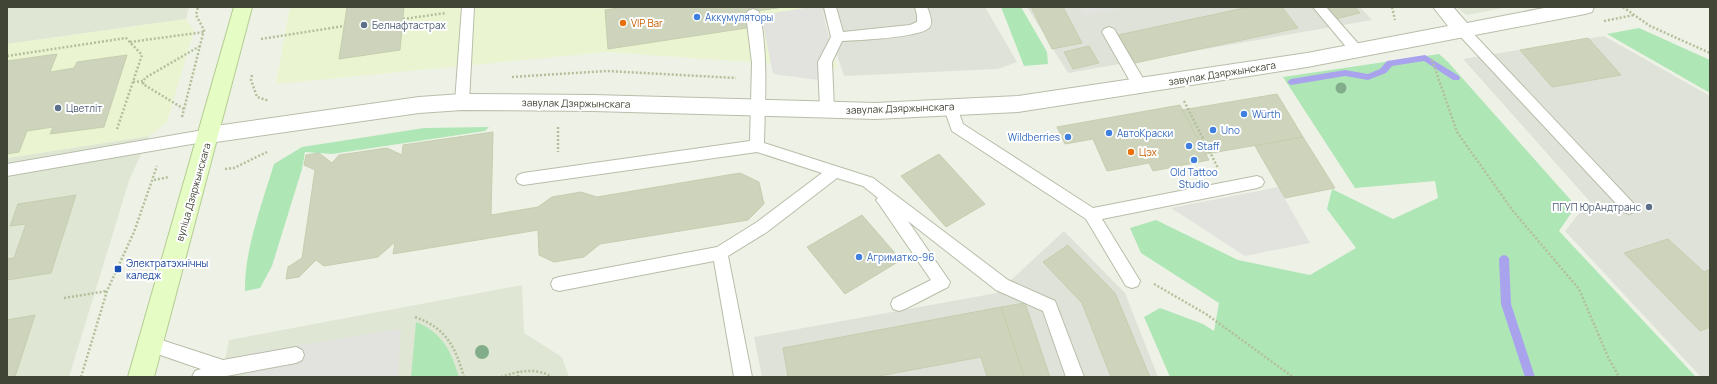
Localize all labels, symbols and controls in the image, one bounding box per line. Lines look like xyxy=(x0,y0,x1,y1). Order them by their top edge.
place label: Аккумуляторы xyxy=(705,10,773,24)
marker: Аккумуляторы xyxy=(692,12,702,22)
place label: VIP Bar xyxy=(631,16,663,30)
place label: Белнафтастрах xyxy=(372,18,447,32)
marker: VIP Bar xyxy=(618,18,628,28)
marker: Белнафтастрах xyxy=(359,20,369,30)
street label: завулак Дзяржынскага xyxy=(1167,58,1277,88)
street label: завулак Дзяржынскага xyxy=(522,95,630,111)
street label: завулак Дзяржынскага xyxy=(845,99,955,117)
place label: Цветліт xyxy=(66,101,102,115)
marker: Цветліт xyxy=(53,103,63,113)
place label: Würth xyxy=(1252,107,1281,121)
marker: Würth xyxy=(1239,109,1249,119)
place label: Uno xyxy=(1221,123,1240,137)
marker: Uno xyxy=(1208,125,1218,135)
place label: АвтоКраски xyxy=(1117,126,1173,140)
marker: АвтоКраски xyxy=(1104,128,1114,138)
place label: Wildberries xyxy=(1008,130,1060,144)
marker: Wildberries xyxy=(1063,132,1073,142)
place label: Staff xyxy=(1197,139,1220,153)
street label: вуліца Дзяржынскага xyxy=(172,141,214,243)
marker: Staff xyxy=(1184,141,1194,151)
place label: Цэх xyxy=(1139,145,1158,159)
marker: Цэх xyxy=(1126,147,1136,157)
marker: Old Tattoo Studio xyxy=(1189,155,1199,165)
place label: Old Tattoo Studio xyxy=(1170,165,1218,191)
place label: ПГУП ЮрАндтранс xyxy=(1552,200,1641,214)
marker: ПГУП ЮрАндтранс xyxy=(1644,202,1654,212)
place label: Агриматко-96 xyxy=(867,250,935,264)
marker: Агриматко-96 xyxy=(854,252,864,262)
place label: Электратэхнічны каледж xyxy=(126,256,208,282)
marker: Электратэхнічны каледж xyxy=(113,264,123,274)

